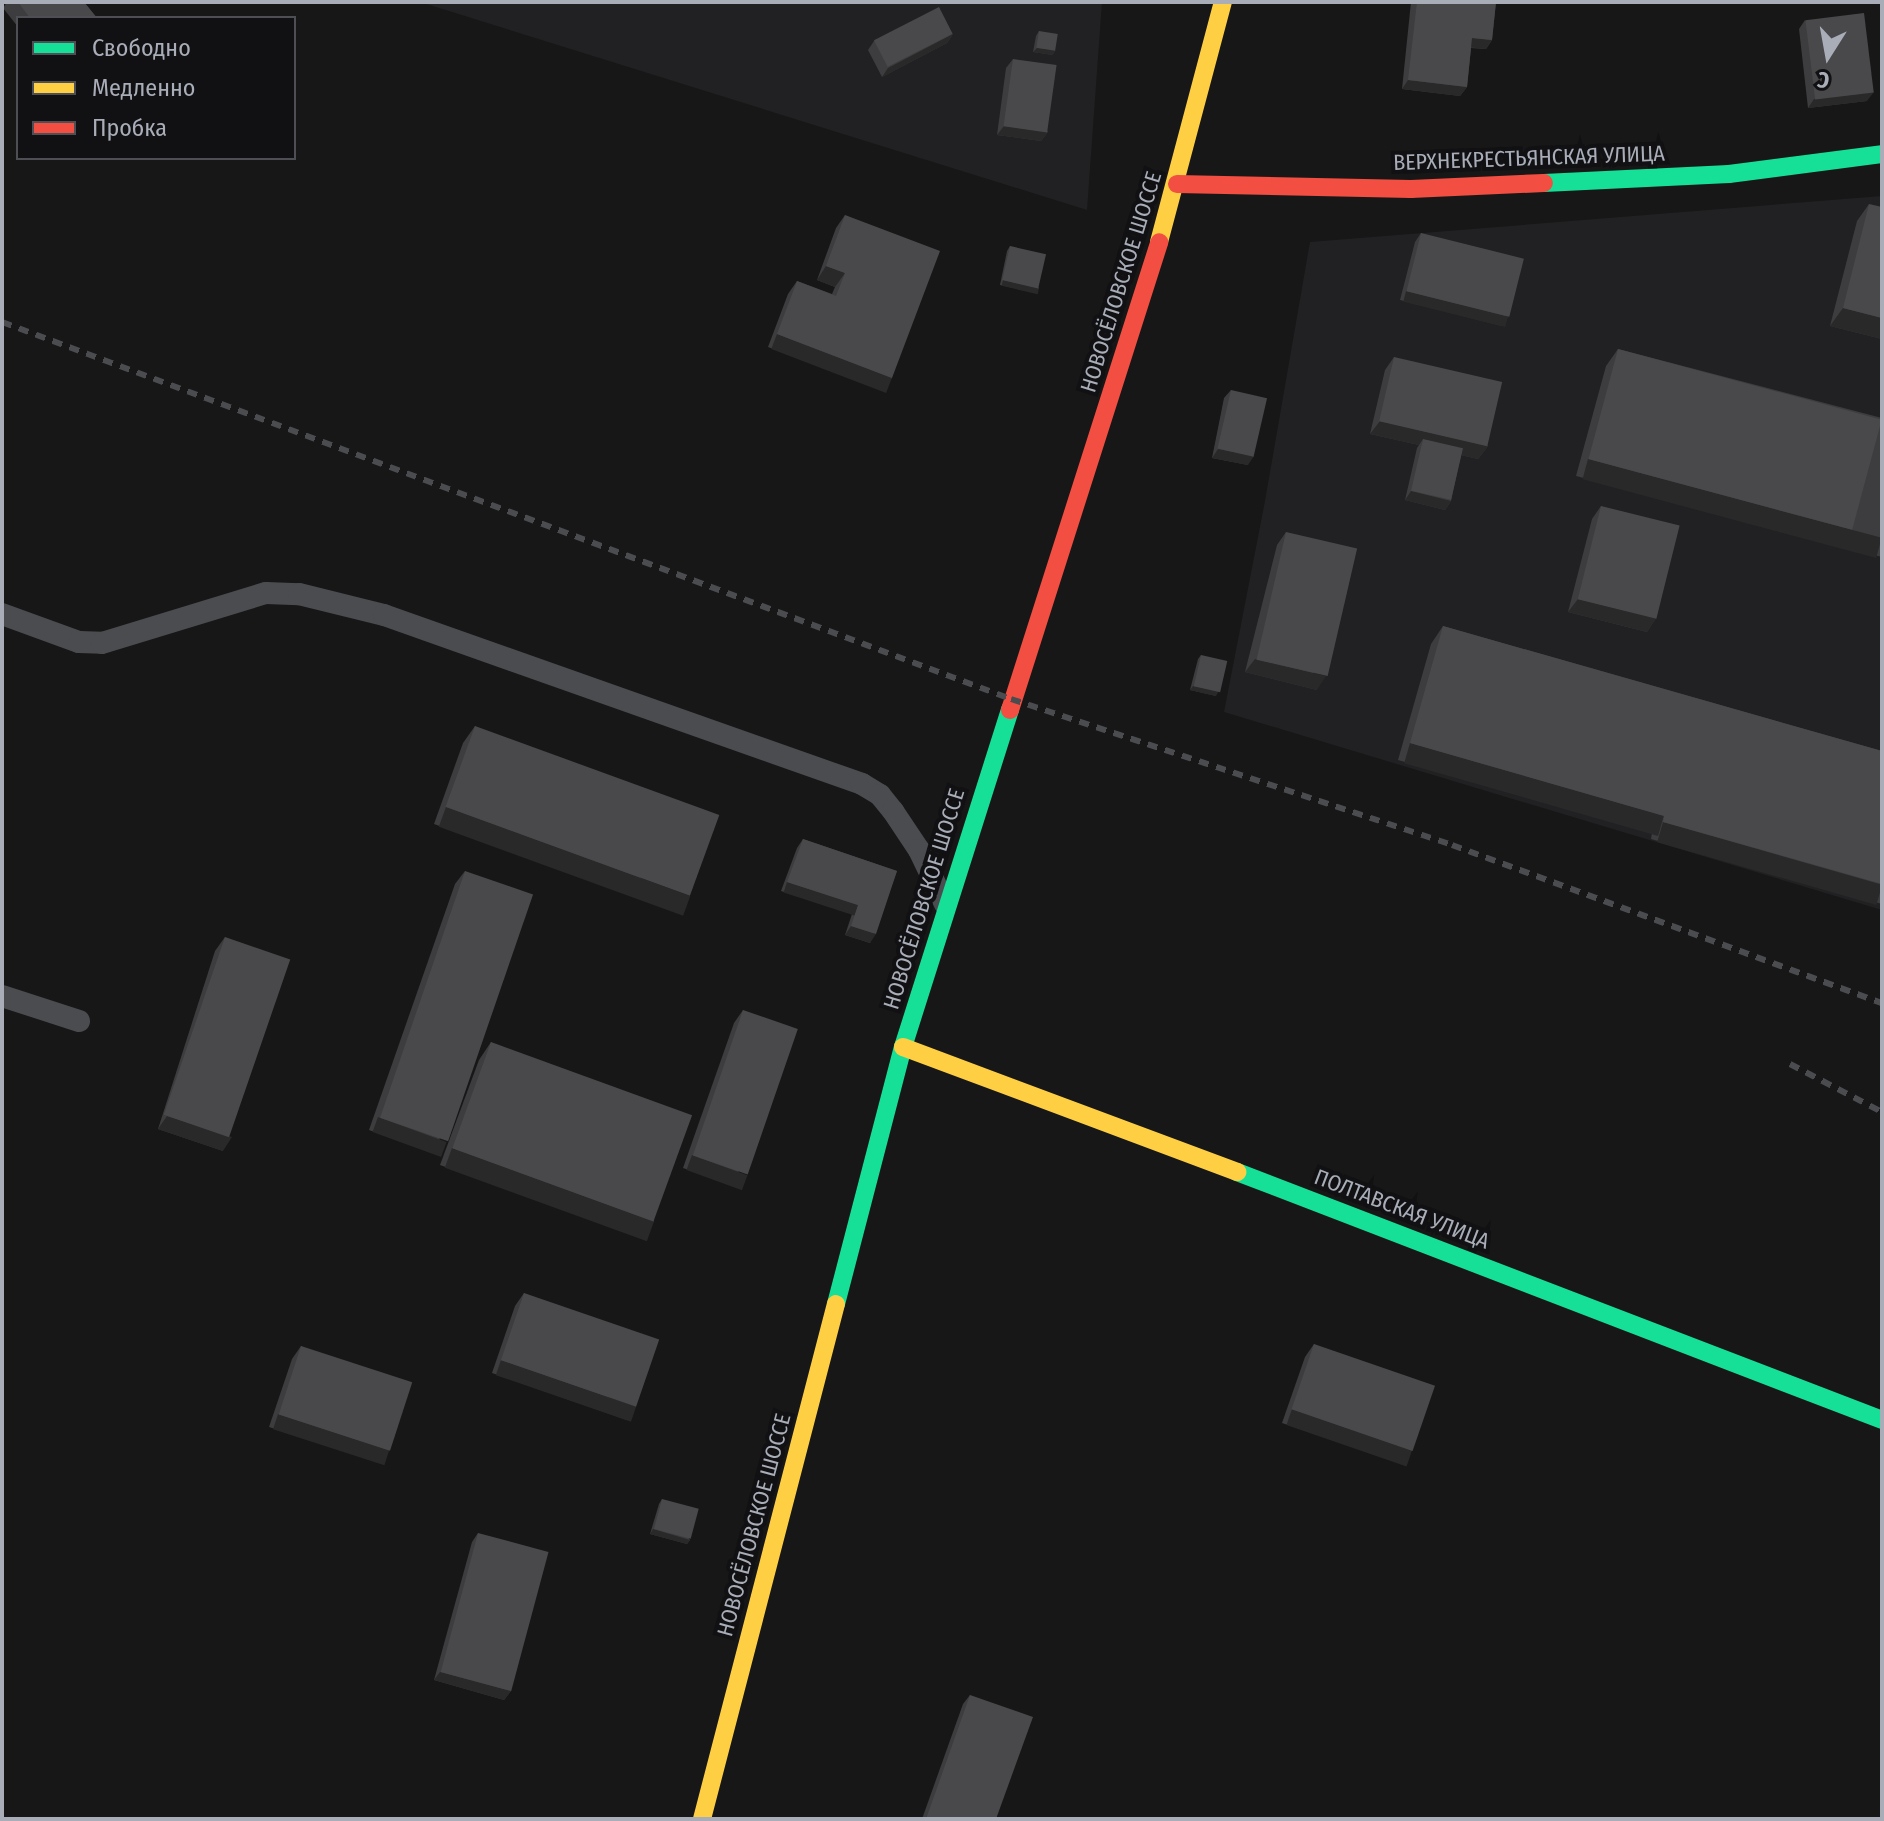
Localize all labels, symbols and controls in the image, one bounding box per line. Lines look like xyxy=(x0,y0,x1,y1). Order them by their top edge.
legend xyxy=(16,16,296,160)
north arrow xyxy=(1788,16,1868,96)
text: Свободно xyxy=(92,34,191,62)
text: С xyxy=(1815,66,1832,94)
text: Медленно xyxy=(92,74,195,102)
text: Пробка xyxy=(92,114,167,142)
street label: ВЕРХНЕКРЕСТЬЯНСКАЯ УЛИЦА xyxy=(1393,140,1665,176)
street label: НОВОСЁЛОВСКОЕ ШОССЕ xyxy=(1075,168,1167,396)
street label: НОВОСЁЛОВСКОЕ ШОССЕ xyxy=(878,785,970,1013)
street label: ПОЛТАВСКАЯ УЛИЦА xyxy=(1311,1163,1493,1255)
street label: НОВОСЁЛОВСКОЕ ШОССЕ xyxy=(712,1411,796,1639)

